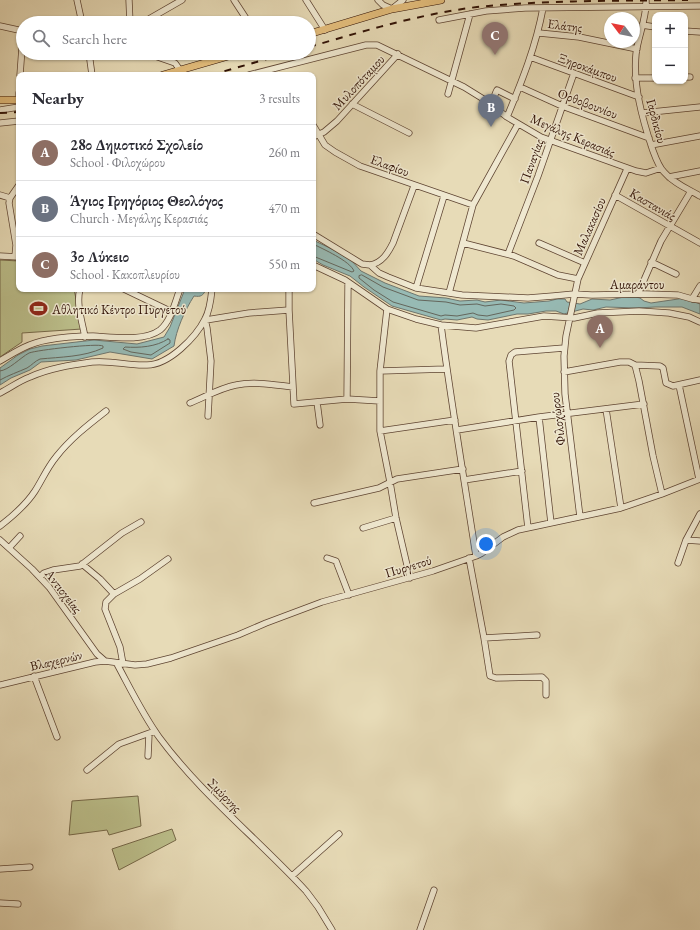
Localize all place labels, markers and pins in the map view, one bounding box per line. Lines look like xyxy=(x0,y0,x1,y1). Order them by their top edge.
pin: C xyxy=(482,22,508,55)
pin: B xyxy=(478,94,504,127)
sports icon: Αθλητικό Κέντρο Πυργετού xyxy=(29,299,49,319)
place label: Αθλητικό Κέντρο Πυργετού xyxy=(51,301,187,318)
pin: A xyxy=(587,315,613,348)

